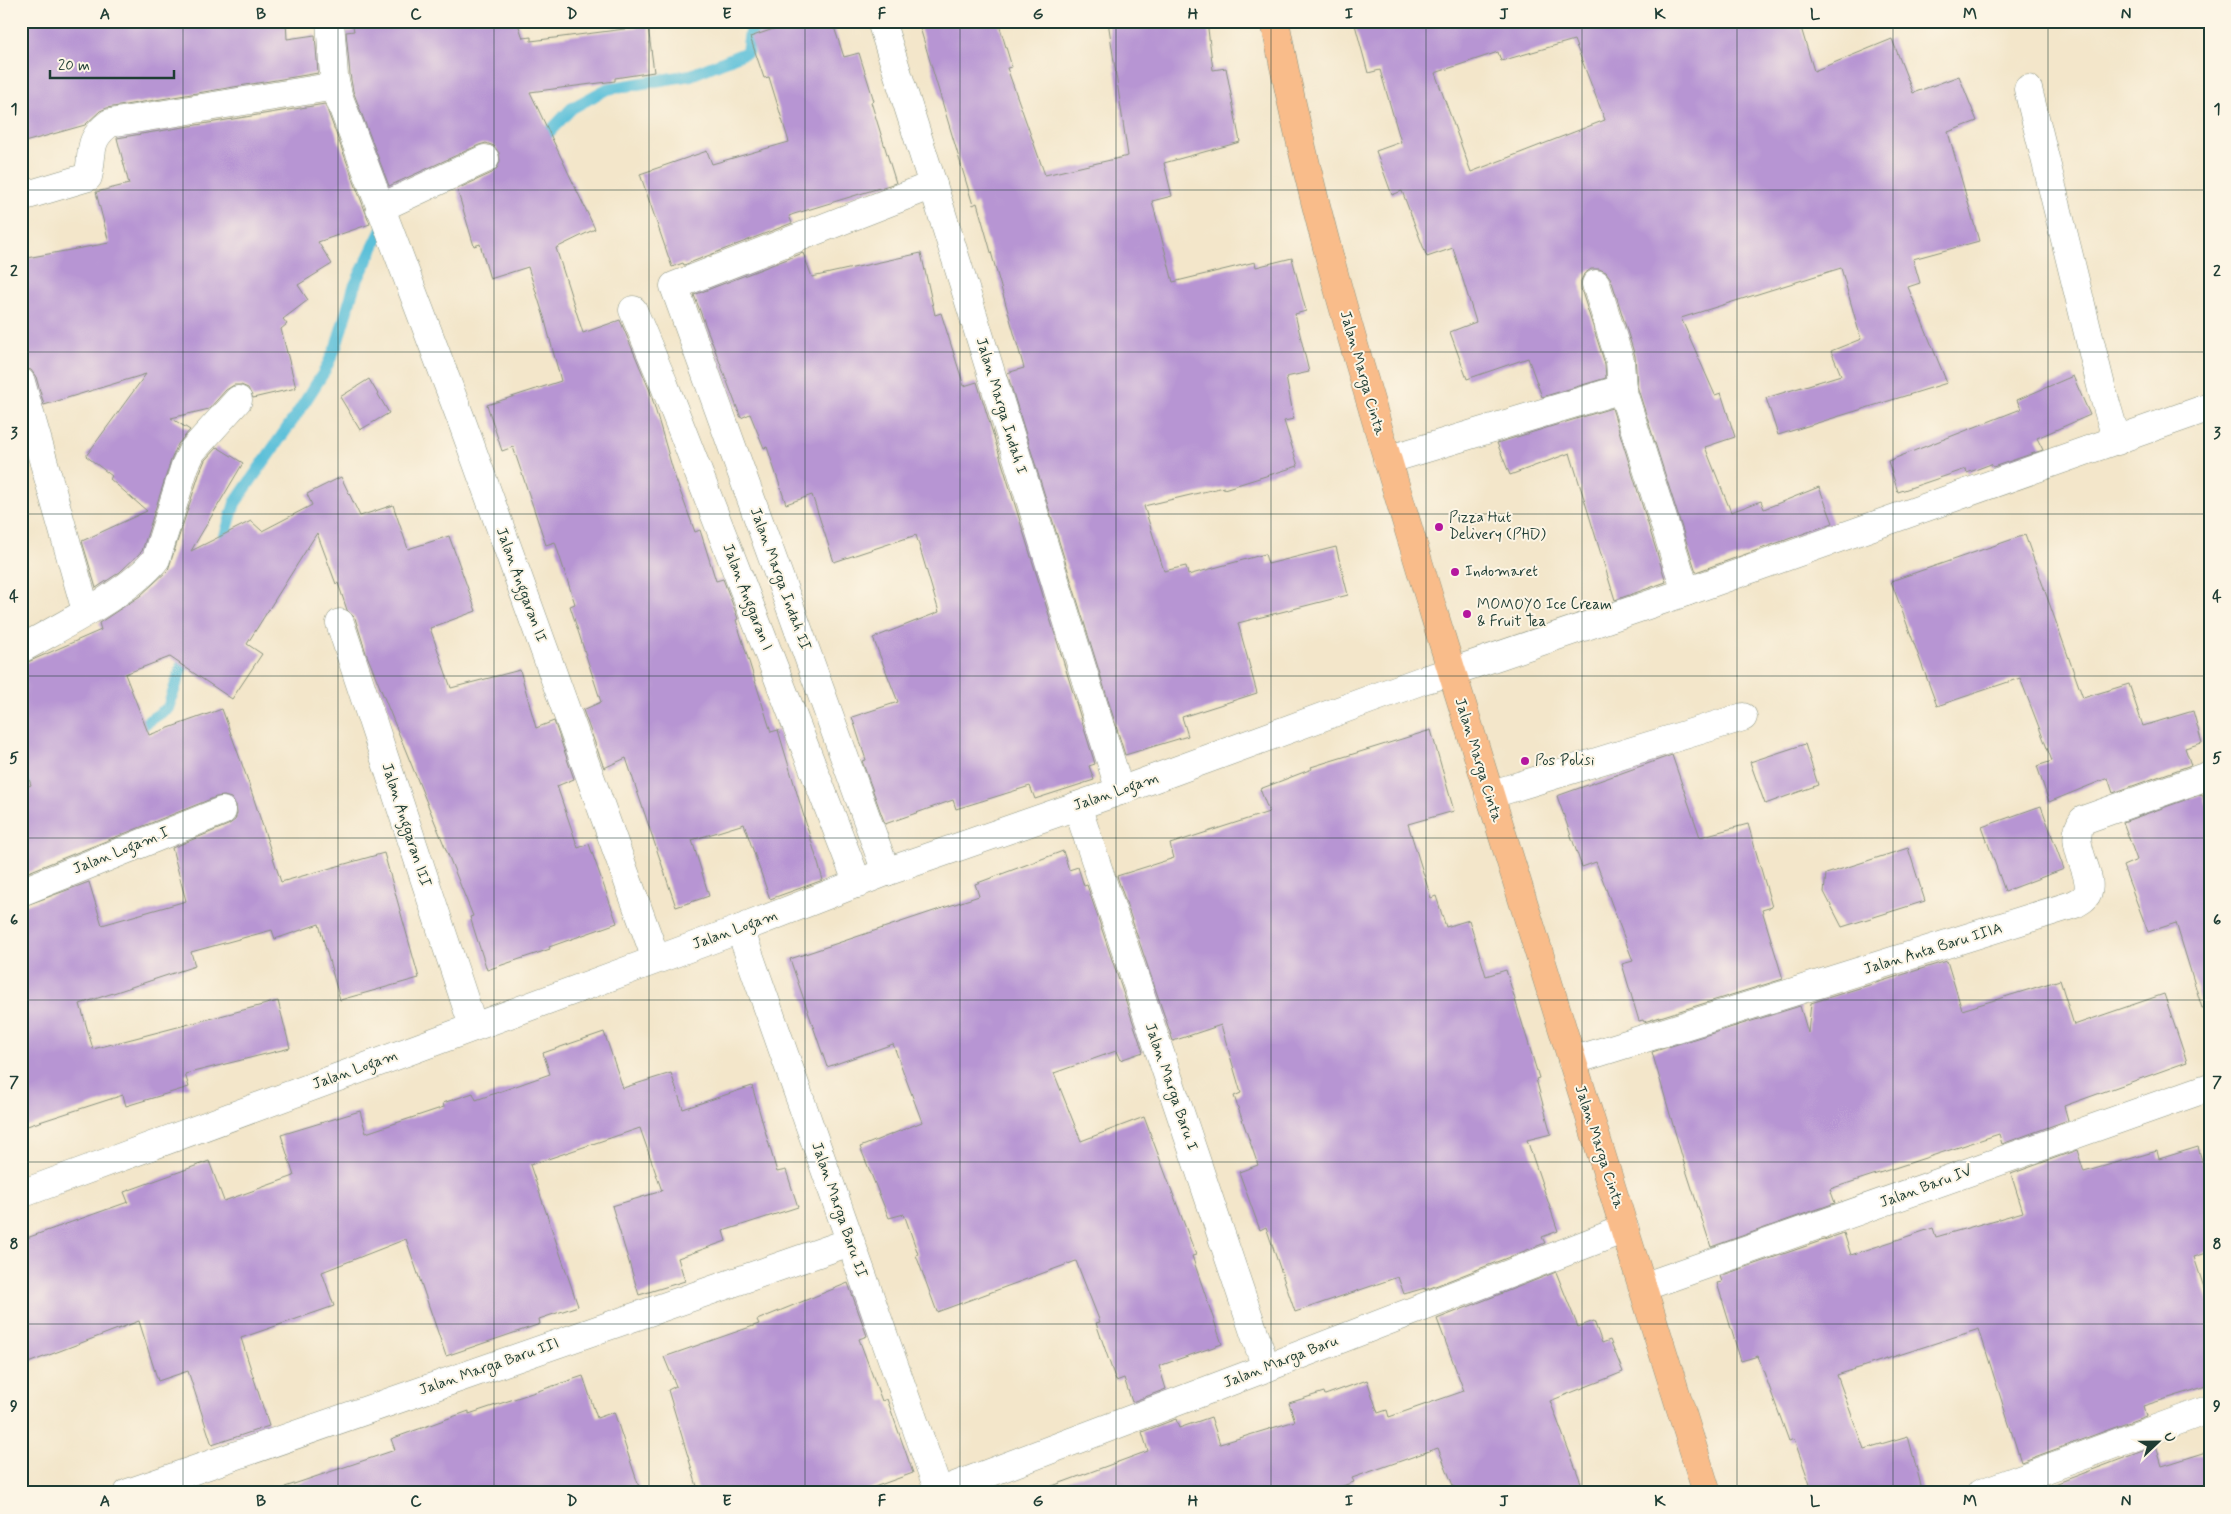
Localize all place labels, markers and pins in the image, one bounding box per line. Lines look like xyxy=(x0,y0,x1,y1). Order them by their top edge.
place label: Pizza Hut Delivery (PHD) xyxy=(1449,508,1547,545)
marker: Pizza Hut Delivery (PHD) xyxy=(1433,521,1445,533)
place label: Indomaret xyxy=(1465,562,1538,582)
marker: Indomaret xyxy=(1449,566,1461,578)
place label: MOMOYO Ice Cream & Fruit Tea xyxy=(1477,595,1612,632)
marker: MOMOYO Ice Cream & Fruit Tea xyxy=(1461,608,1473,620)
place label: Pos Polisi xyxy=(1535,751,1594,771)
marker: Pos Polisi xyxy=(1519,755,1531,767)

